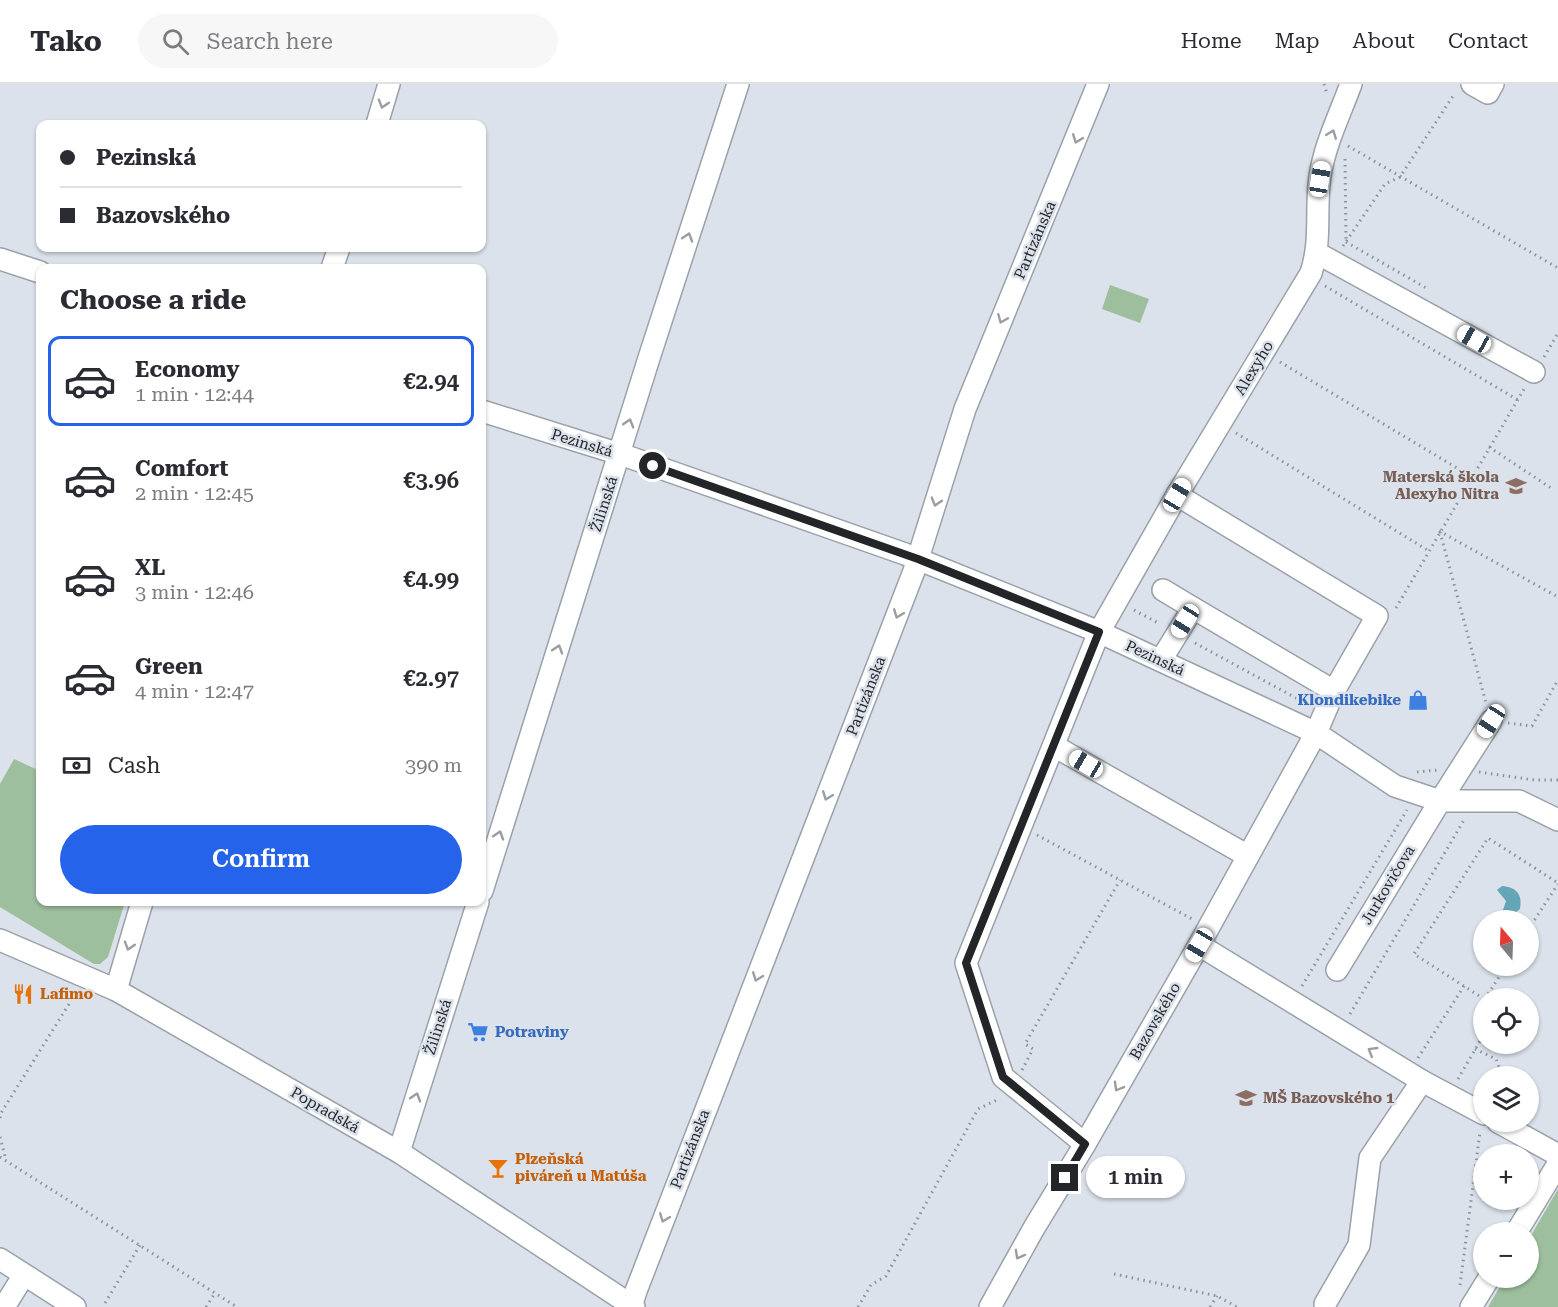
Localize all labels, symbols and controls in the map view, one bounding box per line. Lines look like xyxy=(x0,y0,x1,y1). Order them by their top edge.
search box xyxy=(138,14,558,68)
text: Tako xyxy=(30,25,102,58)
icon: search xyxy=(159,25,192,58)
text: Search here xyxy=(207,29,333,54)
text: Home xyxy=(1181,29,1242,53)
text: Map xyxy=(1275,29,1320,53)
text: About xyxy=(1353,29,1415,53)
text: Contact xyxy=(1448,29,1528,53)
one-way arrow xyxy=(378,98,390,109)
one-way arrow xyxy=(1325,129,1337,140)
one-way arrow xyxy=(1071,133,1084,143)
text: Pezinská xyxy=(96,145,196,170)
car xyxy=(1308,160,1332,198)
street label: Partizánska xyxy=(1010,198,1060,282)
text: Bazovského xyxy=(96,203,230,228)
one-way arrow xyxy=(681,232,693,243)
text: Choose a ride xyxy=(60,284,246,316)
one-way arrow xyxy=(997,312,1009,323)
car xyxy=(1454,322,1494,356)
street label: Alexyho xyxy=(1231,338,1277,398)
icon: car xyxy=(63,354,117,408)
text: Economy xyxy=(135,357,239,382)
text: €2.94 xyxy=(403,369,459,394)
text: 1 min · 12:44 xyxy=(135,382,254,406)
one-way arrow xyxy=(622,418,634,429)
street label: Pezinská xyxy=(549,425,615,461)
route start xyxy=(639,452,666,479)
icon: car xyxy=(63,453,117,507)
text: Comfort xyxy=(135,456,228,481)
text: €3.96 xyxy=(403,468,459,493)
place label: Materská škola Alexyho Nitra xyxy=(1383,468,1499,503)
street label: Žilinská xyxy=(587,474,621,534)
school or university icon: Materská škola Alexyho Nitra xyxy=(1504,474,1528,498)
car xyxy=(1160,475,1194,515)
text: 2 min · 12:45 xyxy=(135,481,254,505)
one-way arrow xyxy=(931,496,943,507)
icon: car xyxy=(63,552,117,606)
text: XL xyxy=(135,555,165,580)
text: €4.99 xyxy=(403,567,459,592)
text: 3 min · 12:46 xyxy=(135,580,254,604)
car xyxy=(1168,601,1202,641)
one-way arrow xyxy=(892,608,905,618)
street label: Pezinská xyxy=(1123,636,1187,680)
one-way arrow xyxy=(551,644,563,655)
icon: car xyxy=(63,651,117,705)
text: Green xyxy=(135,654,203,679)
street label: Partizánska xyxy=(843,654,889,738)
text: €2.97 xyxy=(403,666,459,691)
text: 4 min · 12:47 xyxy=(135,679,254,703)
shop icon: Klondikebike xyxy=(1406,688,1430,712)
place label: Klondikebike xyxy=(1297,691,1401,709)
car xyxy=(1474,701,1508,741)
car xyxy=(1066,747,1106,781)
icon: cash xyxy=(60,749,93,782)
text: Cash xyxy=(108,753,160,778)
text: 390 m xyxy=(405,753,462,777)
one-way arrow xyxy=(822,789,834,800)
button: Confirm xyxy=(60,825,462,894)
one-way arrow xyxy=(492,830,504,841)
street label: Jurkovičova xyxy=(1357,842,1419,928)
north arrow xyxy=(1473,910,1539,976)
map controls xyxy=(1473,910,1539,1288)
car xyxy=(1182,925,1216,965)
one-way arrow xyxy=(124,940,136,951)
one-way arrow xyxy=(752,971,764,982)
street label: Bazovského xyxy=(1126,979,1184,1063)
restaurant icon: Lafimo xyxy=(11,982,35,1006)
place label: Lafimo xyxy=(40,985,93,1003)
button: locate xyxy=(1473,988,1539,1054)
street label: Žilinská xyxy=(421,997,455,1057)
supermarket icon: Potraviny xyxy=(466,1020,490,1044)
place label: Potraviny xyxy=(495,1023,569,1041)
one-way arrow xyxy=(1368,1046,1378,1058)
button: layers xyxy=(1473,1066,1539,1132)
one-way arrow xyxy=(1113,1081,1125,1091)
street label: Popradská xyxy=(288,1083,362,1137)
school or university icon: MŠ Bazovského 1 xyxy=(1234,1086,1258,1110)
place label: MŠ Bazovského 1 xyxy=(1263,1089,1395,1107)
one-way arrow xyxy=(409,1092,421,1103)
street label: Partizánska xyxy=(667,1107,713,1191)
button: + xyxy=(1473,1144,1539,1210)
place label: Plzeňská piváreň u Matúša xyxy=(515,1150,647,1185)
bar icon: Plzeňská piváreň u Matúša xyxy=(486,1156,510,1180)
callout: 1 min xyxy=(1086,1157,1185,1199)
route end xyxy=(1051,1164,1078,1191)
text: 1 min xyxy=(1108,1165,1163,1189)
one-way arrow xyxy=(658,1212,671,1223)
button: − xyxy=(1473,1222,1539,1288)
one-way arrow xyxy=(1015,1249,1026,1260)

